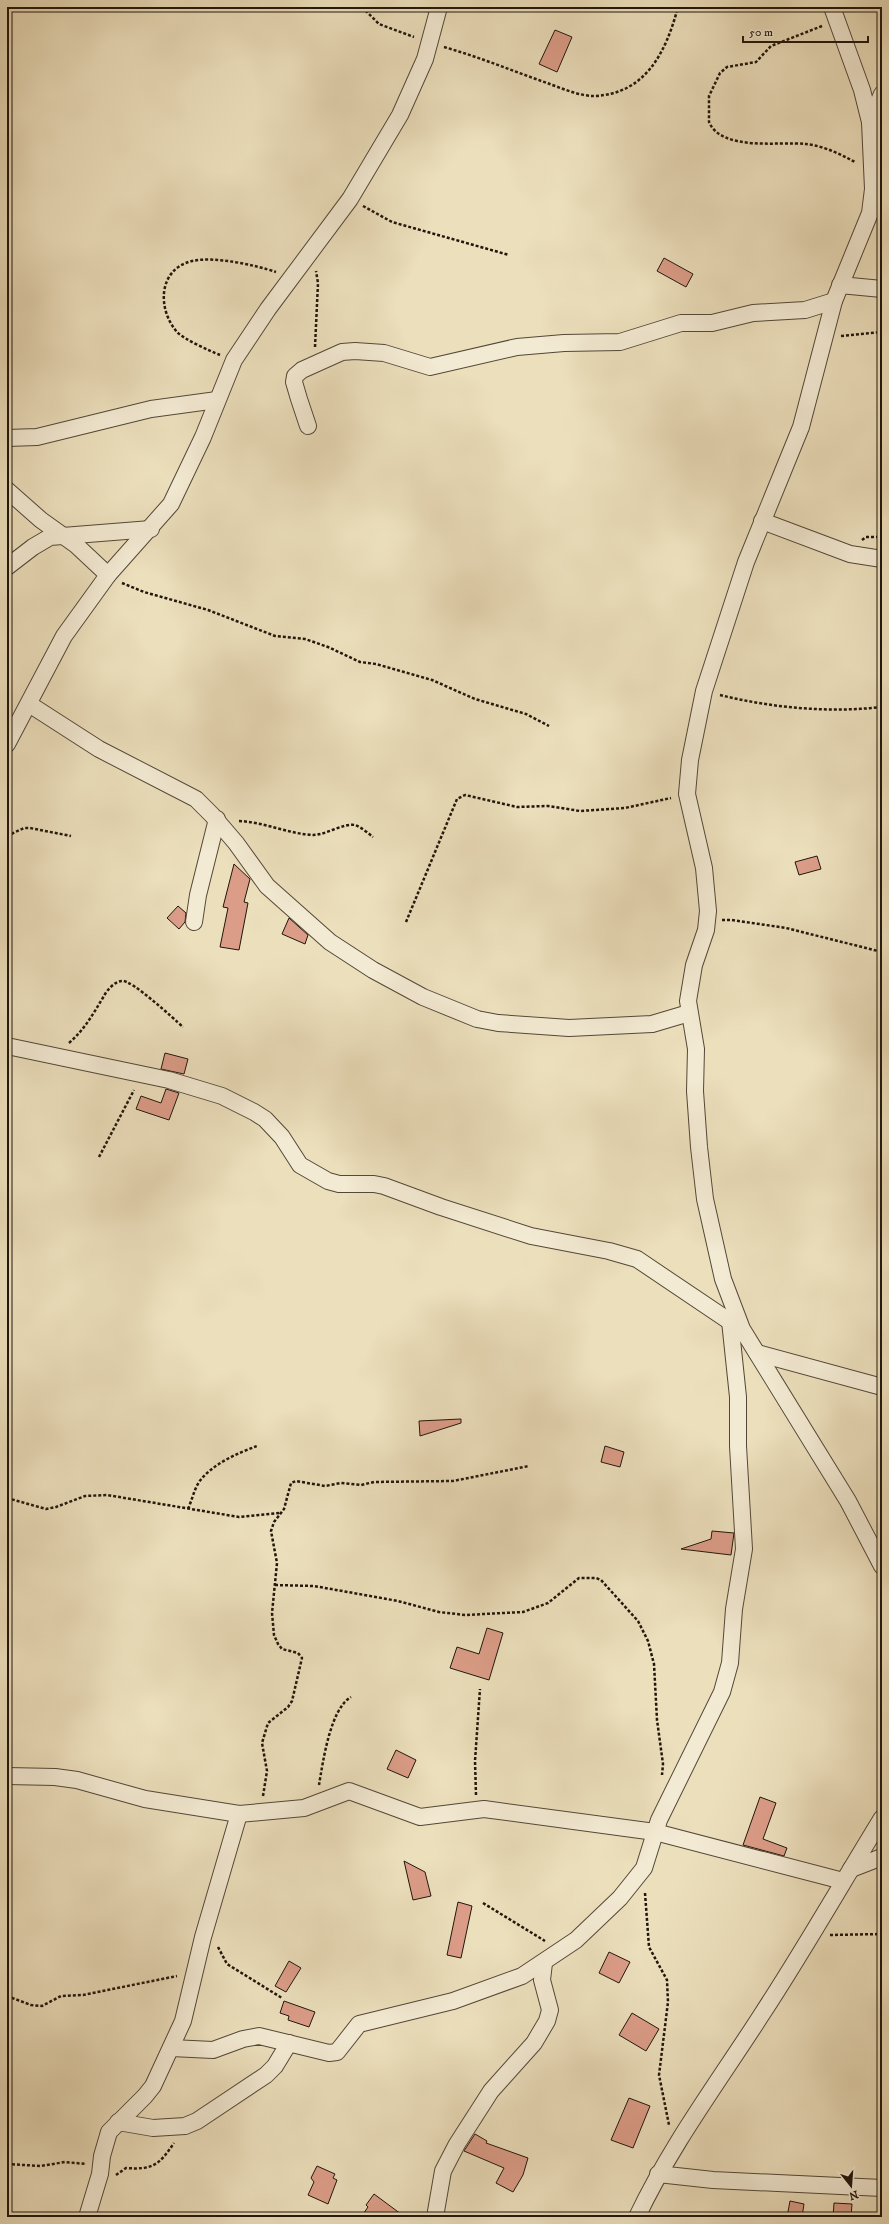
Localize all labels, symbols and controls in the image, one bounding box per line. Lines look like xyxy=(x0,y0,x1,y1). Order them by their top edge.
scale bar xyxy=(743,18,868,44)
text: 50 m xyxy=(749,25,773,40)
north arrow xyxy=(831,2166,871,2206)
text: N xyxy=(847,2187,860,2203)

